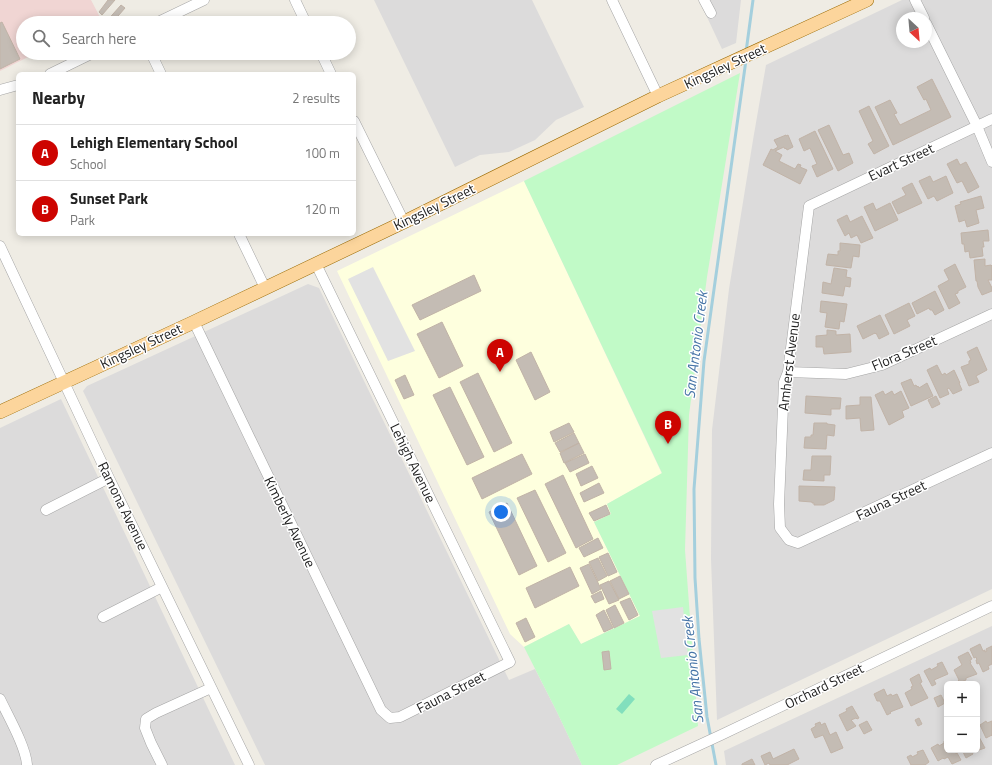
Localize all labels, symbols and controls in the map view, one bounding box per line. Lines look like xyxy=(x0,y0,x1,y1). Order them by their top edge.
north arrow xyxy=(896,12,932,48)
search box xyxy=(16,16,356,60)
icon: search xyxy=(30,27,52,49)
text: Search here xyxy=(62,27,136,50)
street label: Kingsley Street xyxy=(680,37,769,94)
text: Nearby xyxy=(32,85,85,111)
text: 2 results xyxy=(292,88,340,108)
text: Lehigh Elementary School xyxy=(70,131,238,154)
street label: Evart Street xyxy=(865,137,937,186)
text: A xyxy=(41,143,49,163)
text: 100 m xyxy=(304,143,340,163)
text: School xyxy=(70,154,106,174)
street label: Kingsley Street xyxy=(389,178,478,235)
text: Sunset Park xyxy=(70,187,148,210)
text: B xyxy=(41,199,49,219)
text: 120 m xyxy=(304,199,340,219)
text: Park xyxy=(70,210,95,230)
water label: San Antonio Creek xyxy=(678,288,714,400)
street label: Amherst Avenue xyxy=(772,312,805,412)
street label: Kingsley Street xyxy=(96,317,185,374)
street label: Flora Street xyxy=(868,329,940,376)
pin: A xyxy=(487,339,513,372)
pin: B xyxy=(655,411,681,444)
street label: Lehigh Avenue xyxy=(385,420,442,506)
street label: Ramona Avenue xyxy=(93,458,154,554)
street label: Kimberly Avenue xyxy=(259,473,322,571)
street label: Fauna Street xyxy=(852,474,929,525)
your location xyxy=(491,502,511,522)
water label: San Antonio Creek xyxy=(675,613,710,725)
street label: Orchard Street xyxy=(781,657,867,714)
street label: Fauna Street xyxy=(413,665,489,718)
map controls xyxy=(944,681,980,753)
button: + xyxy=(944,681,980,717)
button: − xyxy=(944,717,980,753)

